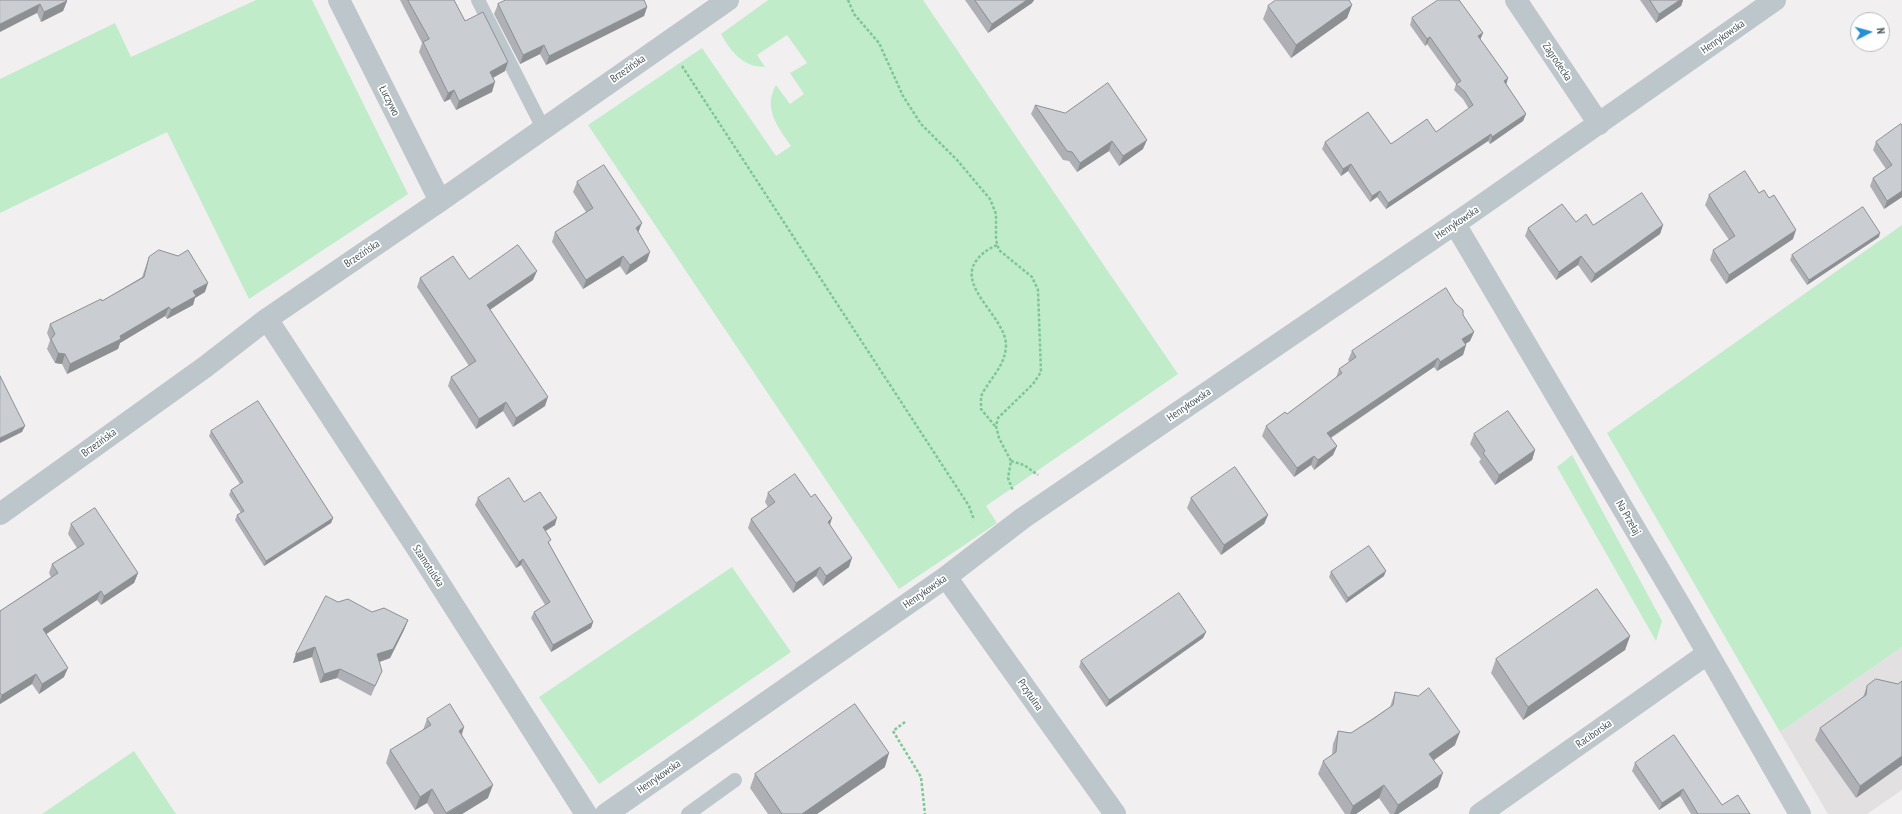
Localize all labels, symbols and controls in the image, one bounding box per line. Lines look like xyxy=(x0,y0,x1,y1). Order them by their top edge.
north arrow xyxy=(1850,12,1890,52)
street label: Henrykowska xyxy=(1699,17,1747,57)
text: N xyxy=(1874,27,1888,35)
street label: Zagrodecka xyxy=(1539,40,1575,84)
street label: Brzezińska xyxy=(608,52,648,86)
street label: Łuczywo xyxy=(376,84,402,118)
street label: Henrykowska xyxy=(1433,204,1481,242)
street label: Brzezińska xyxy=(342,237,382,271)
street label: Henrykowska xyxy=(1165,386,1213,424)
street label: Brzezińska xyxy=(79,426,119,460)
street label: Na Przełaj xyxy=(1613,498,1643,538)
street label: Szamotulska xyxy=(409,542,447,590)
street label: Henrykowska xyxy=(901,572,949,612)
street label: Przytulna xyxy=(1014,677,1046,713)
street label: Raciborska xyxy=(1573,717,1615,751)
street label: Henrykowska xyxy=(635,757,683,797)

